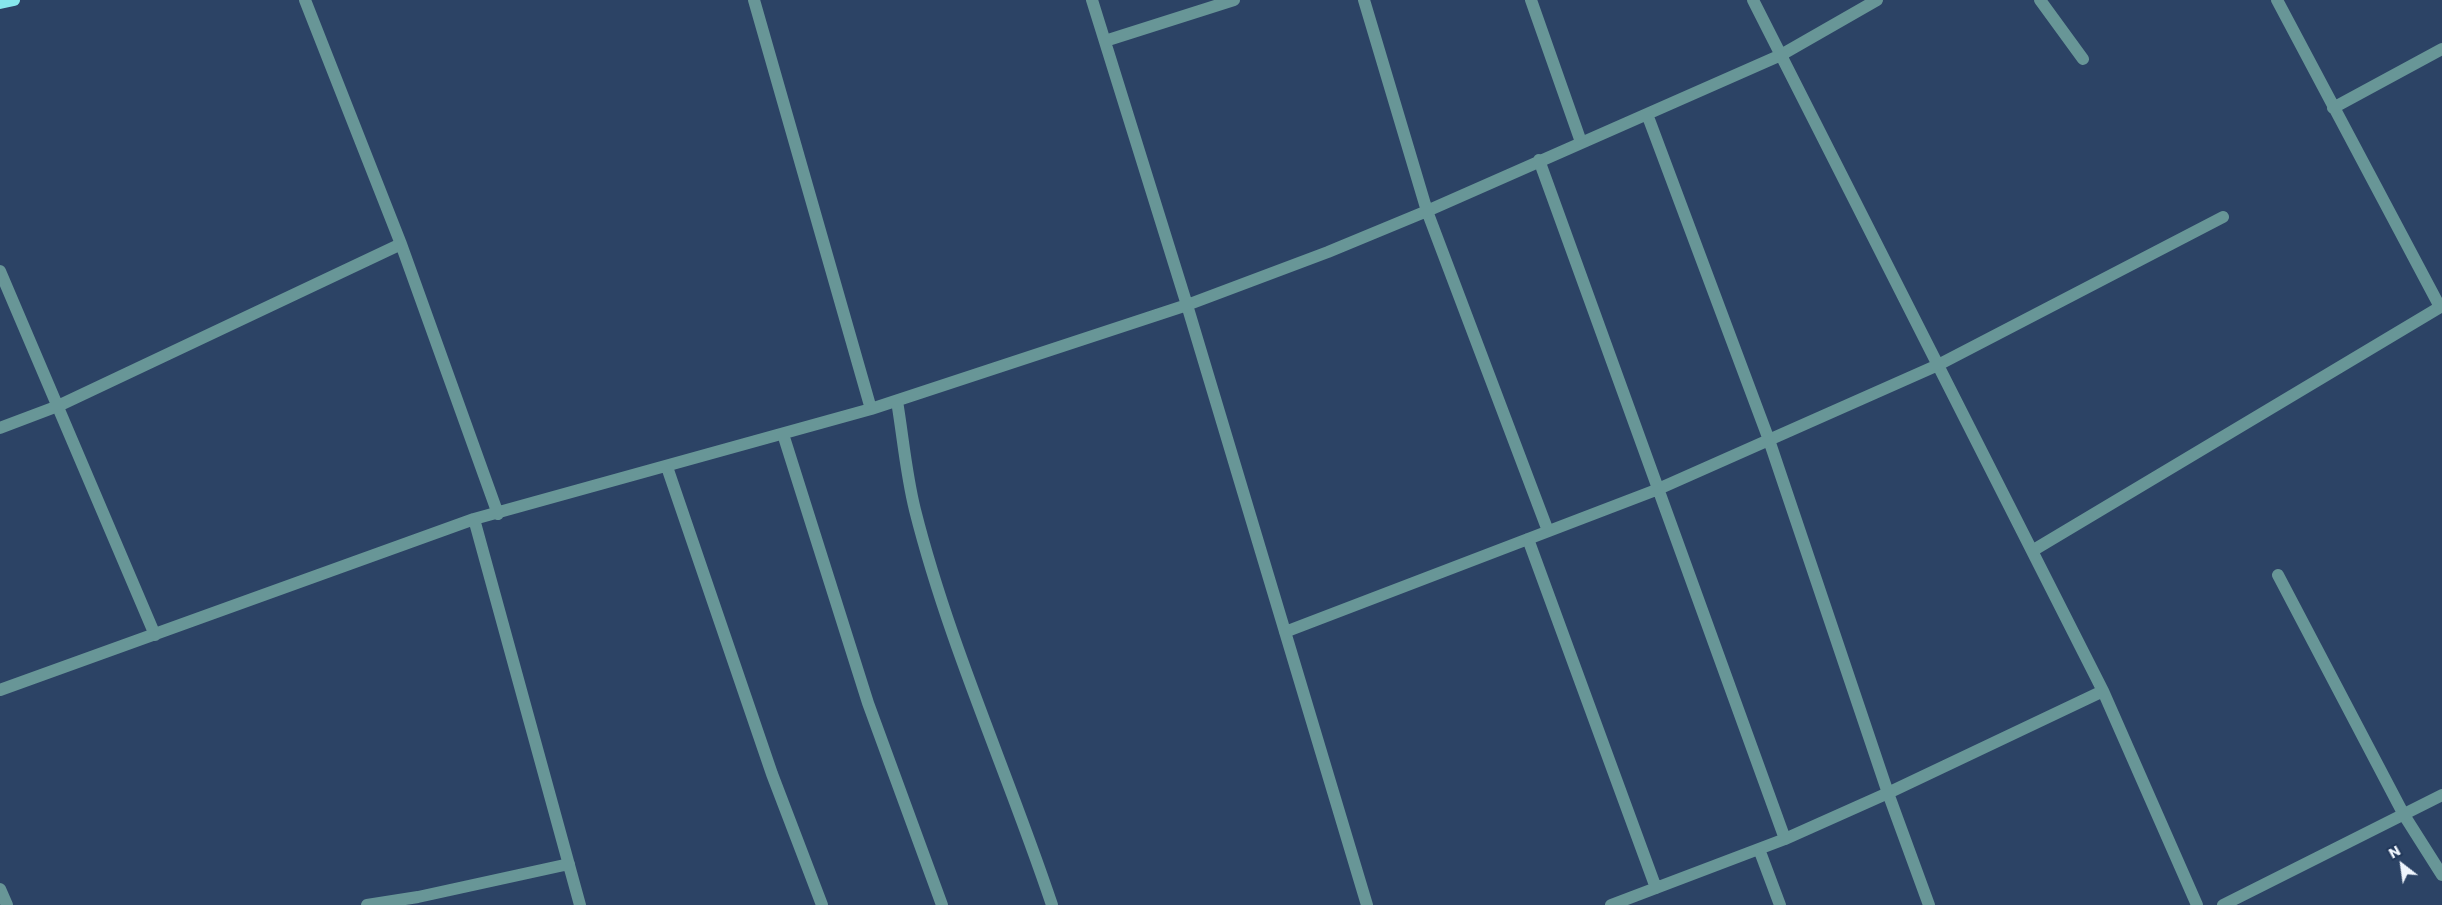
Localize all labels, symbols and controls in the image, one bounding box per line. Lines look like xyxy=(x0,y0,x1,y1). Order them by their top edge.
north arrow xyxy=(2377,840,2427,890)
text: N xyxy=(2385,841,2404,863)

